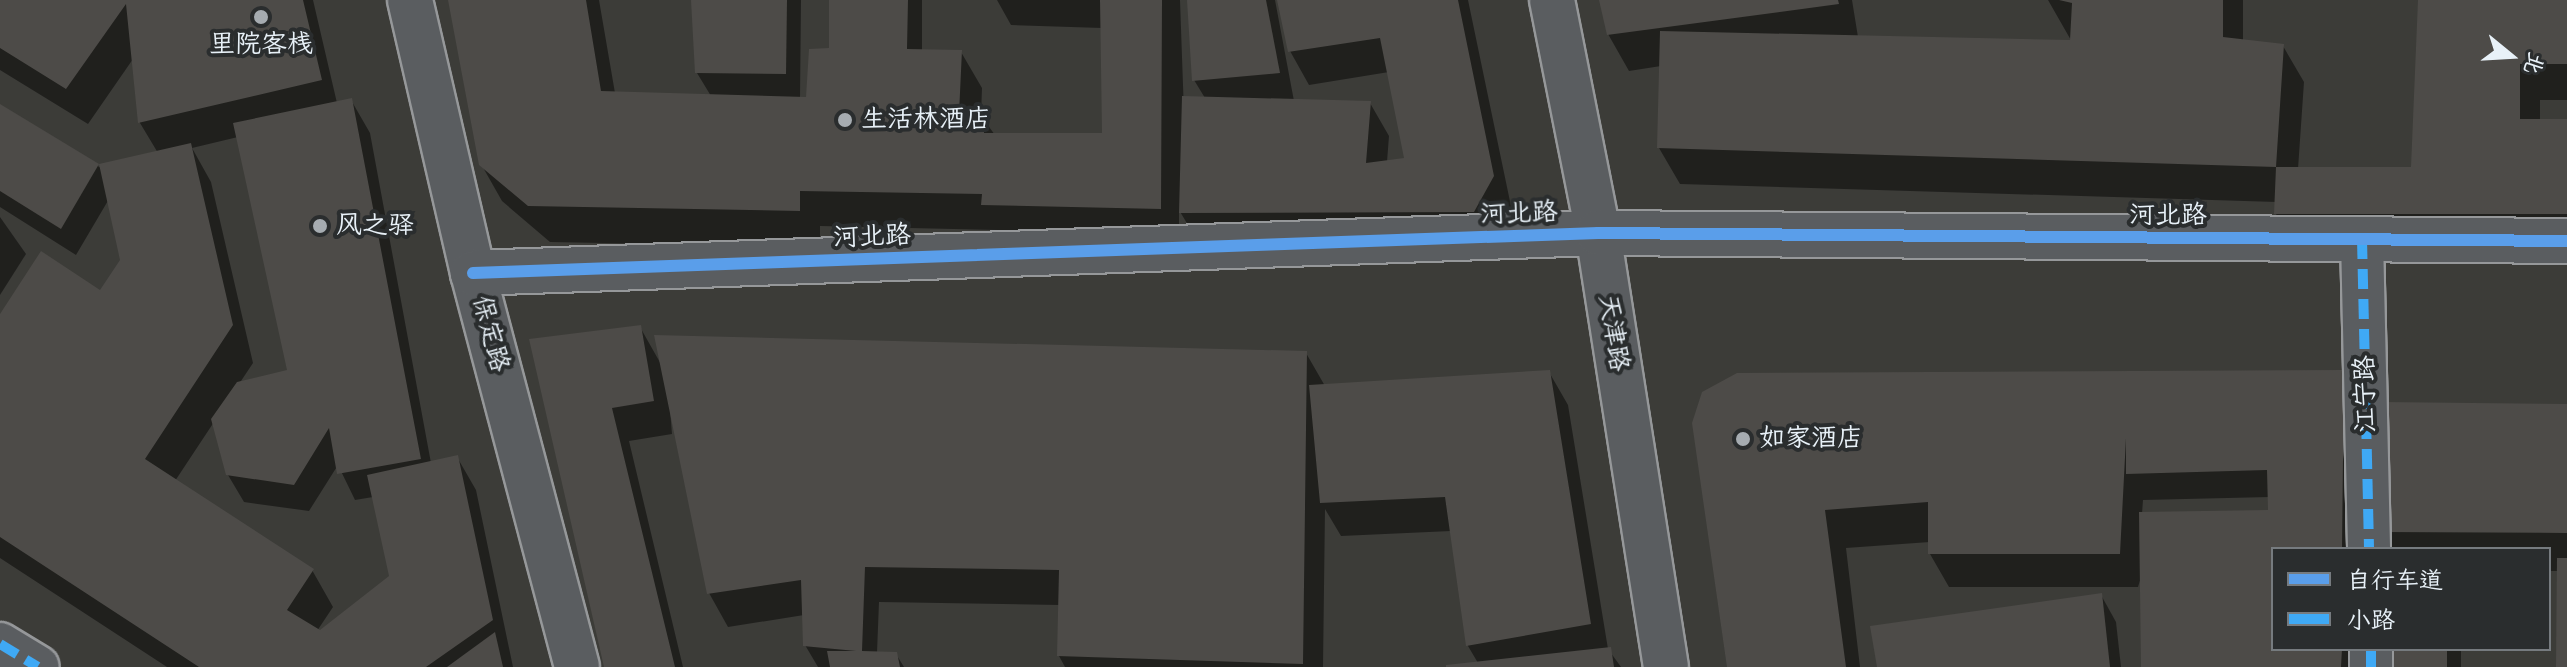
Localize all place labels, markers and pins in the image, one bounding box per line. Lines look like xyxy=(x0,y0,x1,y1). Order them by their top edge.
marker: 里院客栈 xyxy=(252,8,270,26)
place label: 里院客栈 xyxy=(209,29,313,61)
place label: 生活林酒店 xyxy=(861,104,991,136)
marker: 生活林酒店 xyxy=(836,111,854,129)
place label: 风之驿 xyxy=(336,210,414,242)
marker: 风之驿 xyxy=(311,217,329,235)
place label: 如家酒店 xyxy=(1759,423,1863,455)
marker: 如家酒店 xyxy=(1734,430,1752,448)

